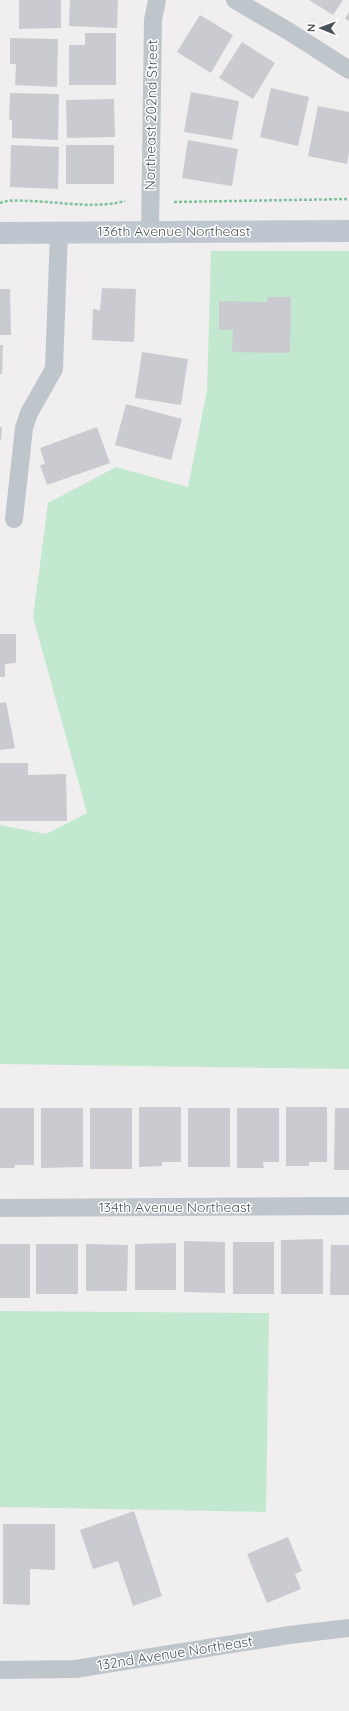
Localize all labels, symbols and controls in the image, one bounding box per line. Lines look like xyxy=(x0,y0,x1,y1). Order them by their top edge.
north arrow xyxy=(301,8,341,48)
text: N xyxy=(304,24,318,32)
street label: Northeast 202nd Street xyxy=(141,39,161,191)
street label: 136th Avenue Northeast xyxy=(98,222,251,240)
street label: 134th Avenue Northeast xyxy=(99,1198,252,1216)
street label: 132nd Avenue Northeast xyxy=(96,1632,254,1674)

